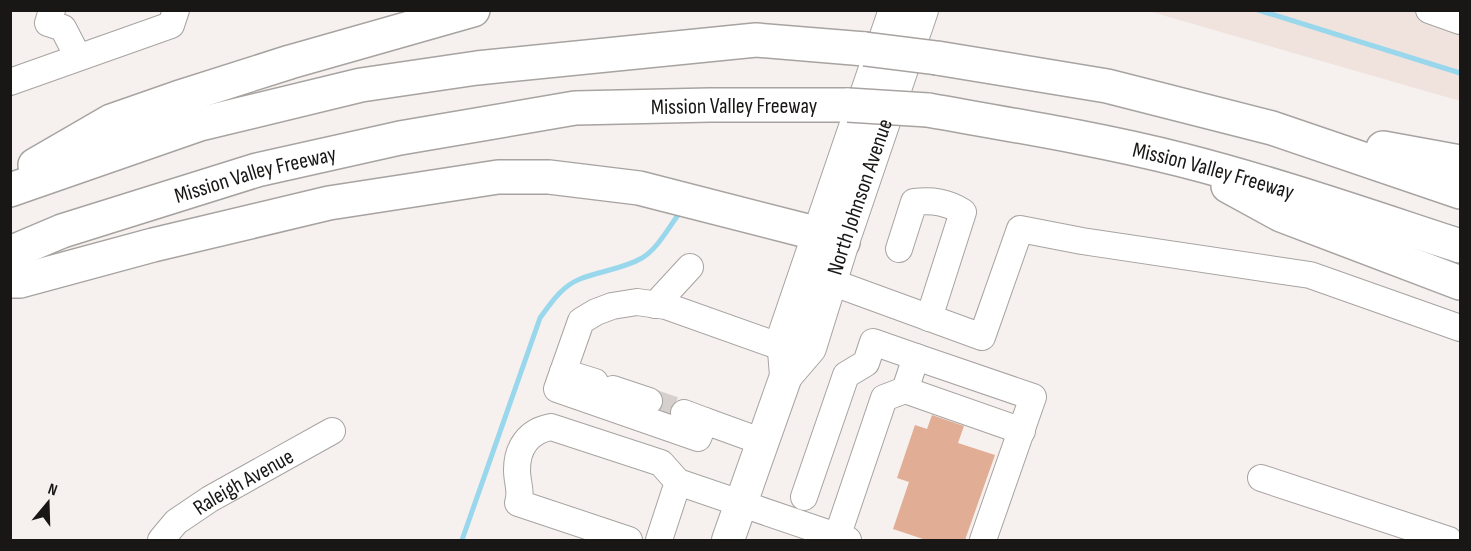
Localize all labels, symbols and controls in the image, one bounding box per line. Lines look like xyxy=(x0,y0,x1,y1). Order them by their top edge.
street label: Mission Valley Freeway xyxy=(651,93,818,121)
street label: North Johnson Avenue xyxy=(822,115,899,278)
street label: Mission Valley Freeway xyxy=(1130,137,1298,206)
street label: Mission Valley Freeway xyxy=(171,141,339,210)
street label: Raleigh Avenue xyxy=(188,443,299,521)
north arrow xyxy=(18,473,78,533)
text: N xyxy=(45,480,60,501)

